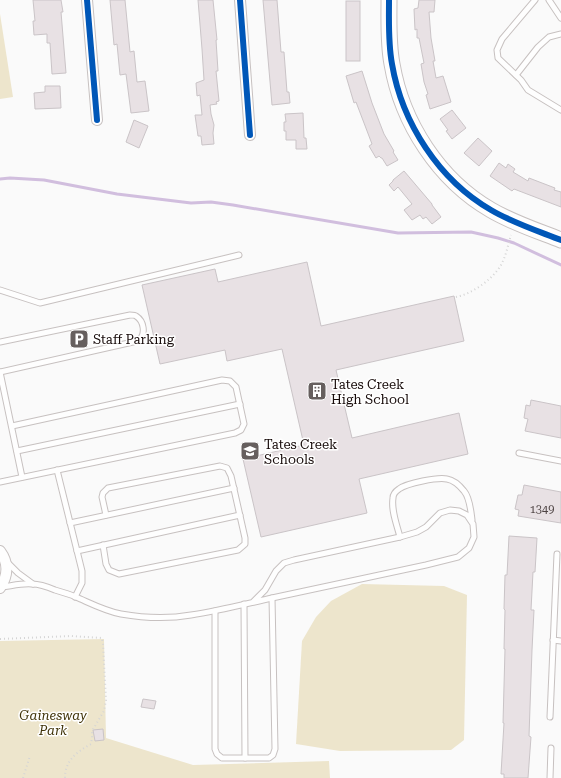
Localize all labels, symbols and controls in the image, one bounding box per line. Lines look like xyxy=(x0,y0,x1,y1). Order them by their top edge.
parking icon: Staff Parking xyxy=(68,328,90,350)
place label: Staff Parking xyxy=(93,332,175,347)
place label: Tates Creek High School xyxy=(331,377,409,407)
building icon: Tates Creek High School xyxy=(306,380,328,402)
place label: Tates Creek Schools xyxy=(264,437,337,467)
school or university icon: Tates Creek Schools xyxy=(239,440,261,462)
house number: 1349 xyxy=(530,503,554,516)
park label: Gainesway Park xyxy=(19,708,87,738)

